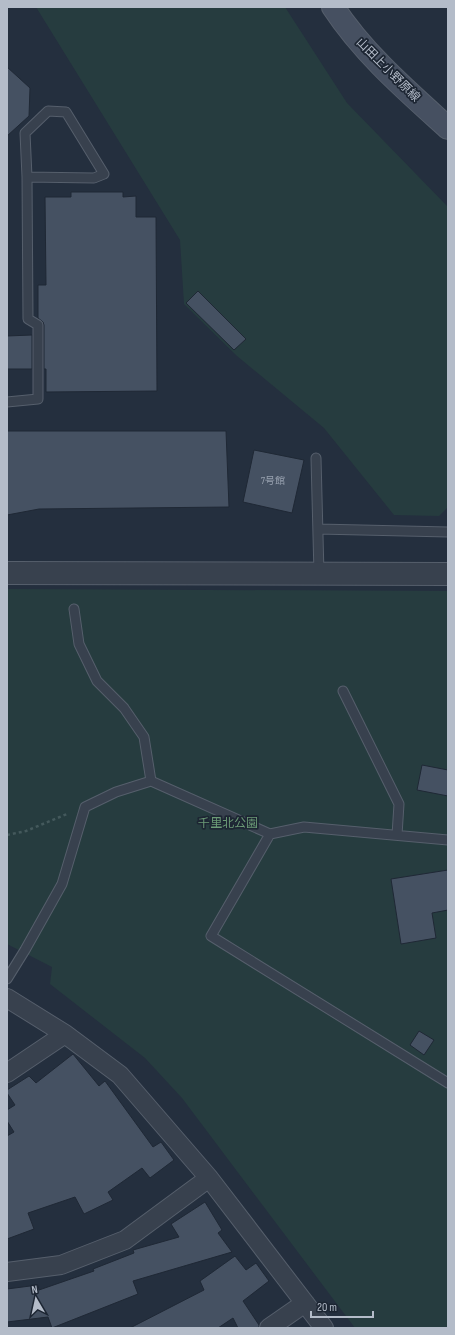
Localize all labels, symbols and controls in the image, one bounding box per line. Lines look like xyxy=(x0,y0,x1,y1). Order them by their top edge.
street label: 山田上小野原線 xyxy=(353,35,423,105)
house number: 7号館 xyxy=(261,475,285,487)
park label: 千里北公園 xyxy=(198,816,258,831)
north arrow xyxy=(16,1279,56,1319)
text: N xyxy=(31,1283,39,1296)
scale bar xyxy=(311,1293,373,1319)
text: 20 m xyxy=(317,1300,337,1315)

